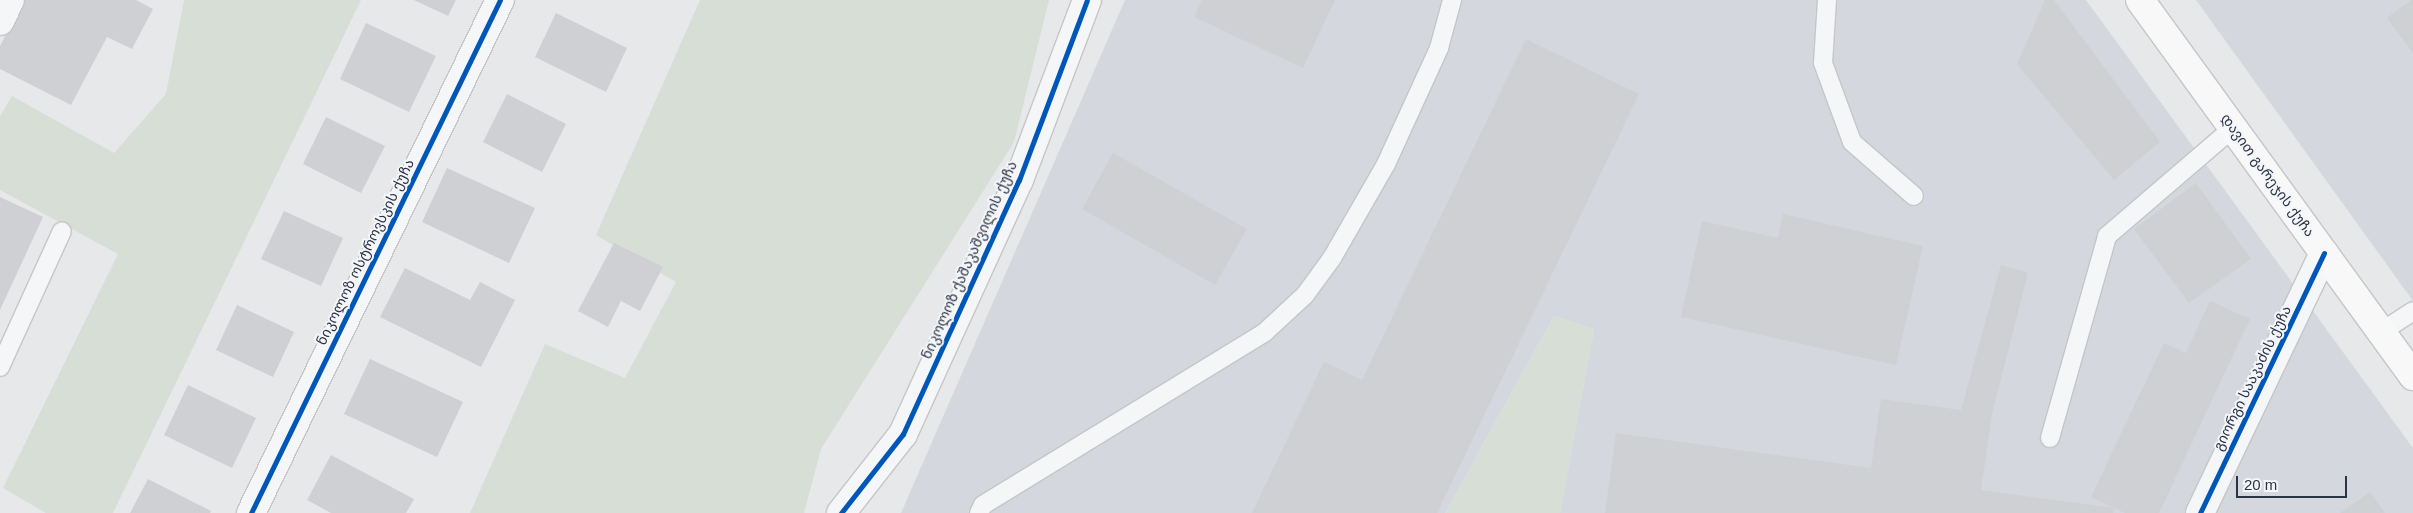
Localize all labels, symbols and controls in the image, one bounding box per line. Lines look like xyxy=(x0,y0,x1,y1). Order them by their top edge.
street label: დავით გარეჯის ქუჩა xyxy=(2218,110,2318,240)
street label: ნიკოლოზ ოსტროვსკის ქუჩა xyxy=(313,156,417,348)
street label: ნიკოლოზ ქაშაკაშვილის ქუჩა xyxy=(918,158,1020,362)
street label: გიორგი სააკაძის ქუჩა xyxy=(2209,303,2295,453)
scale bar xyxy=(2238,466,2349,498)
text: 20 m xyxy=(2244,476,2277,493)

